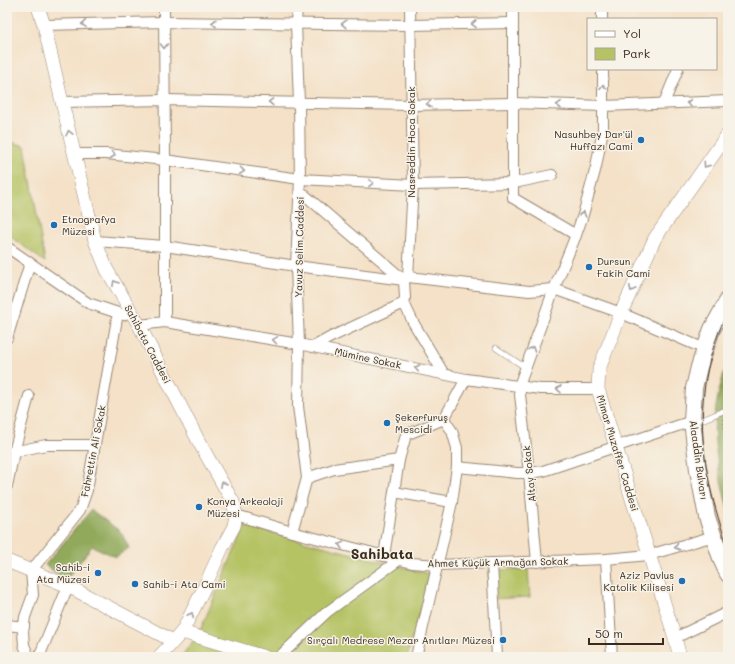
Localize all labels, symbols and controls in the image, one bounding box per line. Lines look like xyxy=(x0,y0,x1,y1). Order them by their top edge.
legend xyxy=(587,18,717,70)
one-way arrow xyxy=(211,19,217,27)
one-way arrow xyxy=(81,20,87,28)
one-way arrow xyxy=(341,20,347,28)
one-way arrow xyxy=(471,20,477,28)
text: Yol xyxy=(623,25,641,41)
one-way arrow xyxy=(160,43,169,49)
text: Park xyxy=(623,45,650,61)
one-way arrow xyxy=(599,84,607,90)
street label: Nasreddin Hoca Sokak xyxy=(404,87,418,197)
one-way arrow xyxy=(268,98,274,107)
one-way arrow xyxy=(686,98,692,107)
one-way arrow xyxy=(426,100,432,109)
one-way arrow xyxy=(556,100,562,109)
place label: Nasuhbey Dar'ül Huffazı Cami xyxy=(554,127,633,153)
one-way arrow xyxy=(66,130,74,136)
marker: Nasuhbey Dar'ül Huffazı Cami xyxy=(636,135,646,145)
one-way arrow xyxy=(110,150,116,159)
one-way arrow xyxy=(704,161,711,168)
one-way arrow xyxy=(239,166,245,175)
one-way arrow xyxy=(368,178,374,187)
street label: Yavuz Selim Caddesi xyxy=(291,196,307,298)
one-way arrow xyxy=(578,211,587,218)
place label: Etnografya Müzesi xyxy=(62,212,116,238)
marker: Etnografya Müzesi xyxy=(49,220,59,230)
place label: Dursun Fakih Cami xyxy=(597,254,650,280)
marker: Dursun Fakih Cami xyxy=(584,262,594,272)
one-way arrow xyxy=(113,280,120,287)
one-way arrow xyxy=(629,284,637,292)
street label: Sahibata Caddesi xyxy=(121,302,175,386)
one-way arrow xyxy=(272,336,278,345)
street label: Mümine Sokak xyxy=(333,344,403,372)
one-way arrow xyxy=(528,346,536,353)
one-way arrow xyxy=(413,365,420,373)
one-way arrow xyxy=(556,385,562,393)
street label: Mimar Muzaffer Caddesi xyxy=(594,393,642,513)
street label: Fahrettin Ali Sokak xyxy=(77,404,109,498)
place label: Şekerfuruş Mescidi xyxy=(395,410,448,436)
marker: Şekerfuruş Mescidi xyxy=(382,418,392,428)
street label: Alaaddin Bulvarı xyxy=(686,419,712,501)
street label: Altay Sokak xyxy=(519,445,539,503)
one-way arrow xyxy=(220,481,227,488)
place label: Konya Arkeoloji Müzesi xyxy=(207,494,283,520)
marker: Konya Arkeoloji Müzesi xyxy=(194,502,204,512)
one-way arrow xyxy=(338,541,344,549)
one-way arrow xyxy=(674,542,681,551)
district label: Sahibata xyxy=(351,544,414,563)
street label: Ahmet Küçük Armağan Sokak xyxy=(427,554,569,570)
place label: Sahib-i Ata Müzesi xyxy=(36,560,90,586)
marker: Sahib-i Ata Müzesi xyxy=(93,568,103,578)
place label: Aziz Pavlus Katolik Kilisesi xyxy=(604,568,674,594)
marker: Aziz Pavlus Katolik Kilisesi xyxy=(677,576,687,586)
place label: Sahib-i Ata Cami xyxy=(143,577,226,591)
marker: Sahib-i Ata Cami xyxy=(130,579,140,589)
one-way arrow xyxy=(186,612,194,619)
scale bar xyxy=(589,620,663,646)
text: 50 m xyxy=(595,625,623,641)
place label: Sırçalı Medrese Mezar Anıtları Müzesi xyxy=(307,633,495,647)
marker: Sırçalı Medrese Mezar Anıtları Müzesi xyxy=(498,635,508,645)

